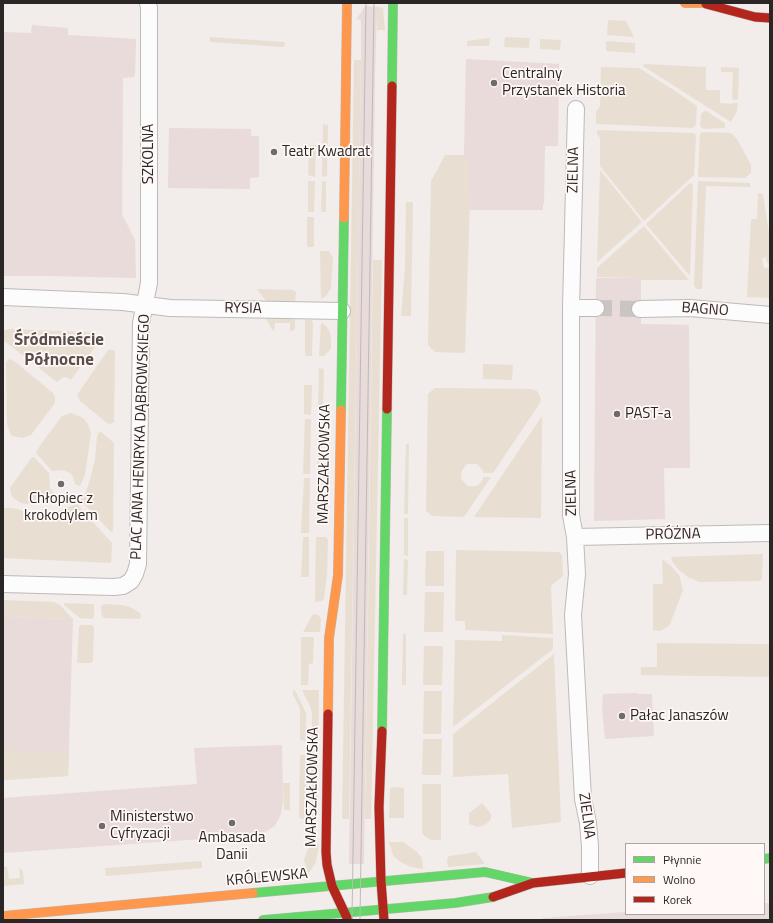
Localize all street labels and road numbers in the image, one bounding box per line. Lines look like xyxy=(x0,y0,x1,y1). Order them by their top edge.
street label: SZKOLNA xyxy=(140,124,158,184)
street label: ZIELNA xyxy=(565,147,583,193)
street label: BAGNO xyxy=(681,299,729,321)
street label: RYSIA xyxy=(224,300,262,318)
street label: PLAC JANA HENRYKA DĄBROWSKIEGO xyxy=(128,314,154,560)
street label: MARSZAŁKOWSKA xyxy=(315,404,335,524)
street label: ZIELNA xyxy=(563,470,581,516)
street label: PRÓŻNA xyxy=(645,526,701,544)
street label: MARSZAŁKOWSKA xyxy=(303,727,323,847)
street label: ZIELNA xyxy=(574,792,598,840)
street label: KRÓLEWSKA xyxy=(225,865,309,891)

